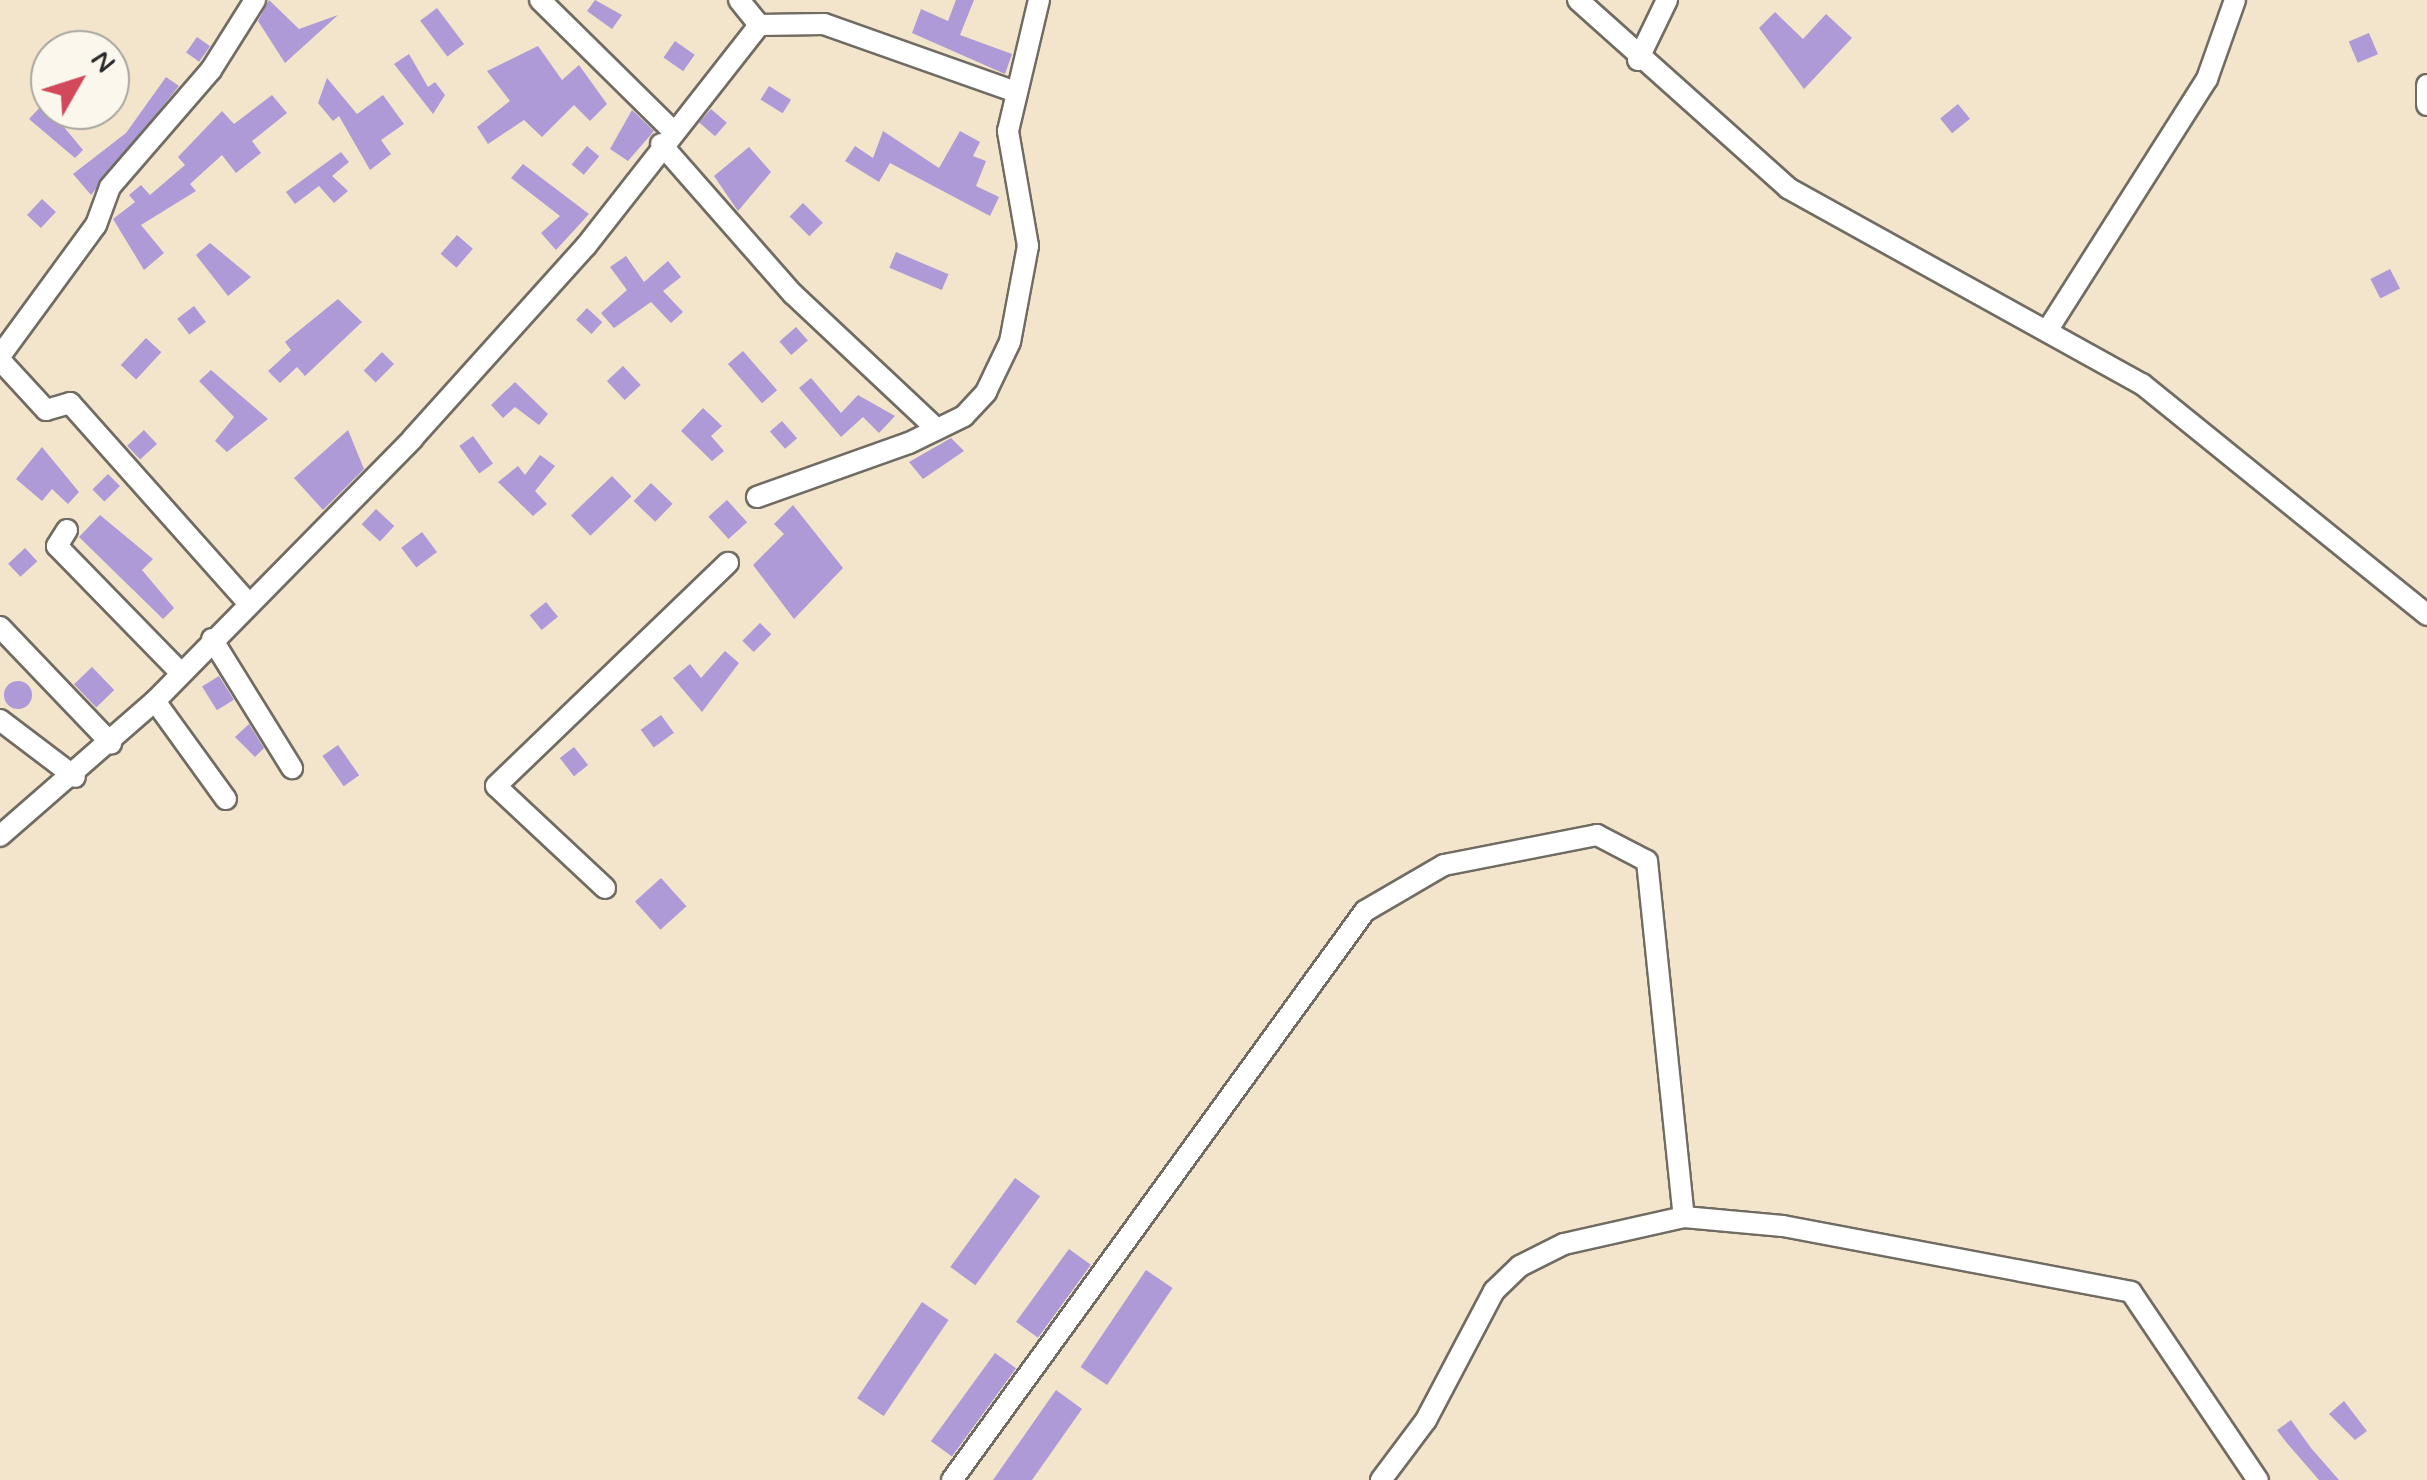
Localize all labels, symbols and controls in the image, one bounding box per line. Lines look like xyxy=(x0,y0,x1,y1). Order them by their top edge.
north arrow xyxy=(30,30,130,130)
text: N xyxy=(82,43,122,81)

